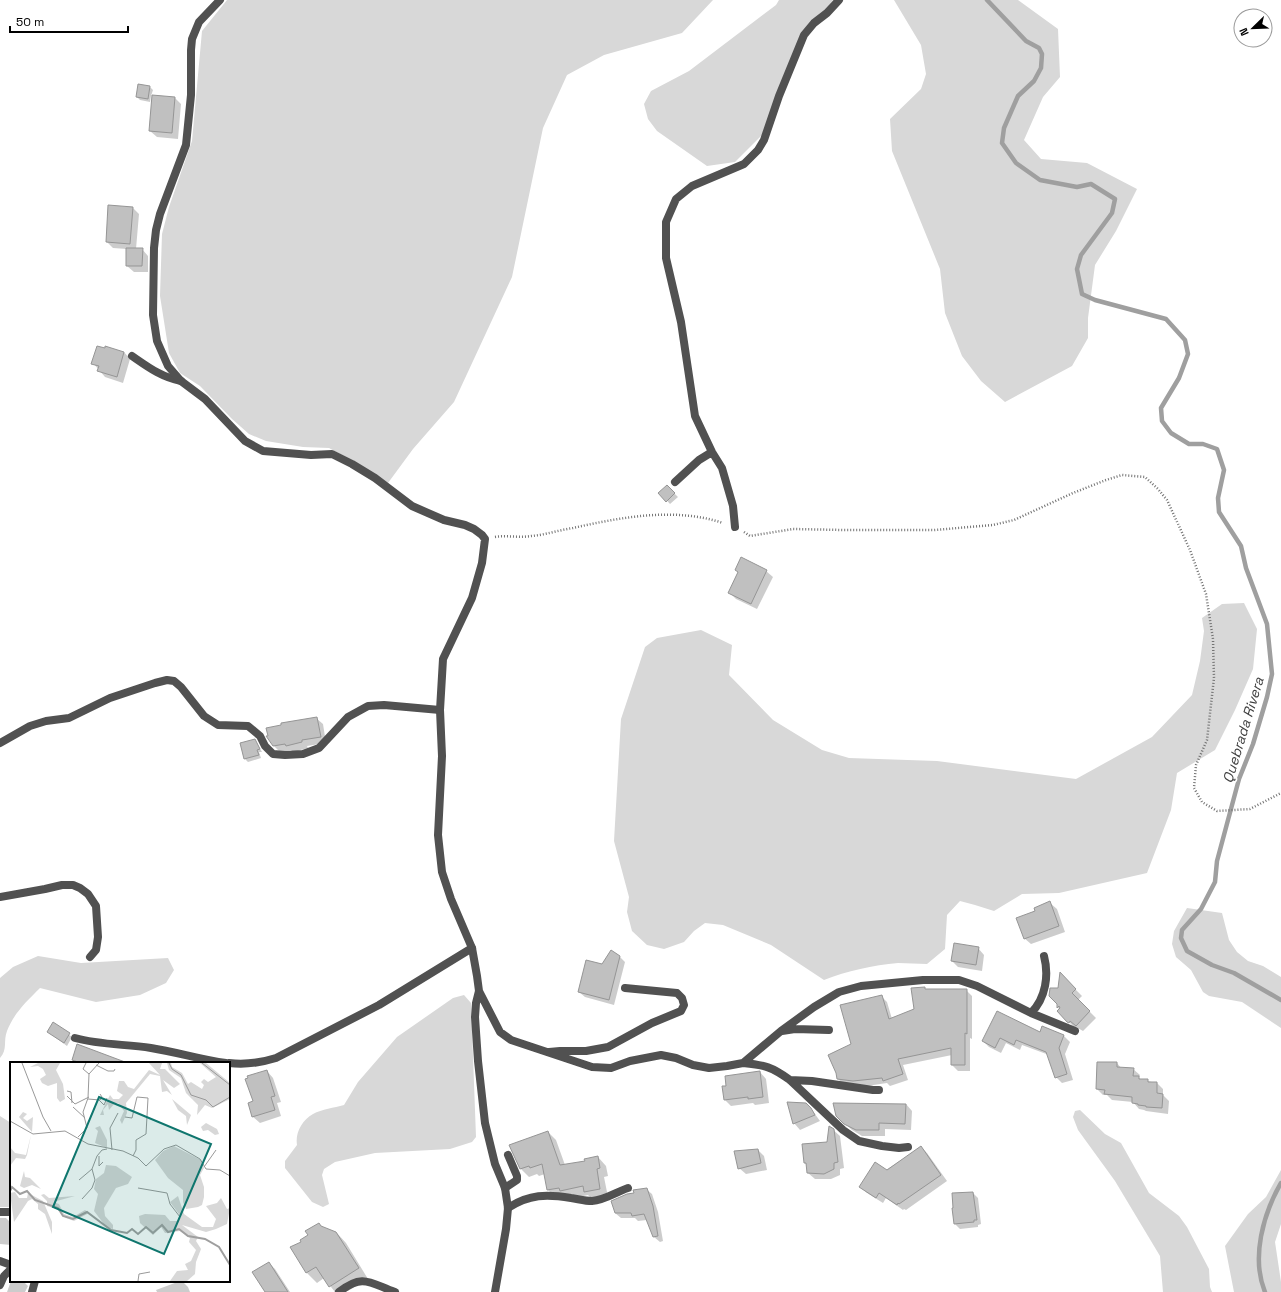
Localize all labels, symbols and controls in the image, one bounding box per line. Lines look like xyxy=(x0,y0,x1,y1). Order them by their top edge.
scale bar xyxy=(10,8,128,34)
north arrow xyxy=(1233,8,1273,48)
text: 50 m xyxy=(16,14,44,30)
text: N xyxy=(1236,26,1252,38)
water label: Quebrada Rivera xyxy=(1218,674,1268,785)
inset map xyxy=(10,1062,230,1282)

